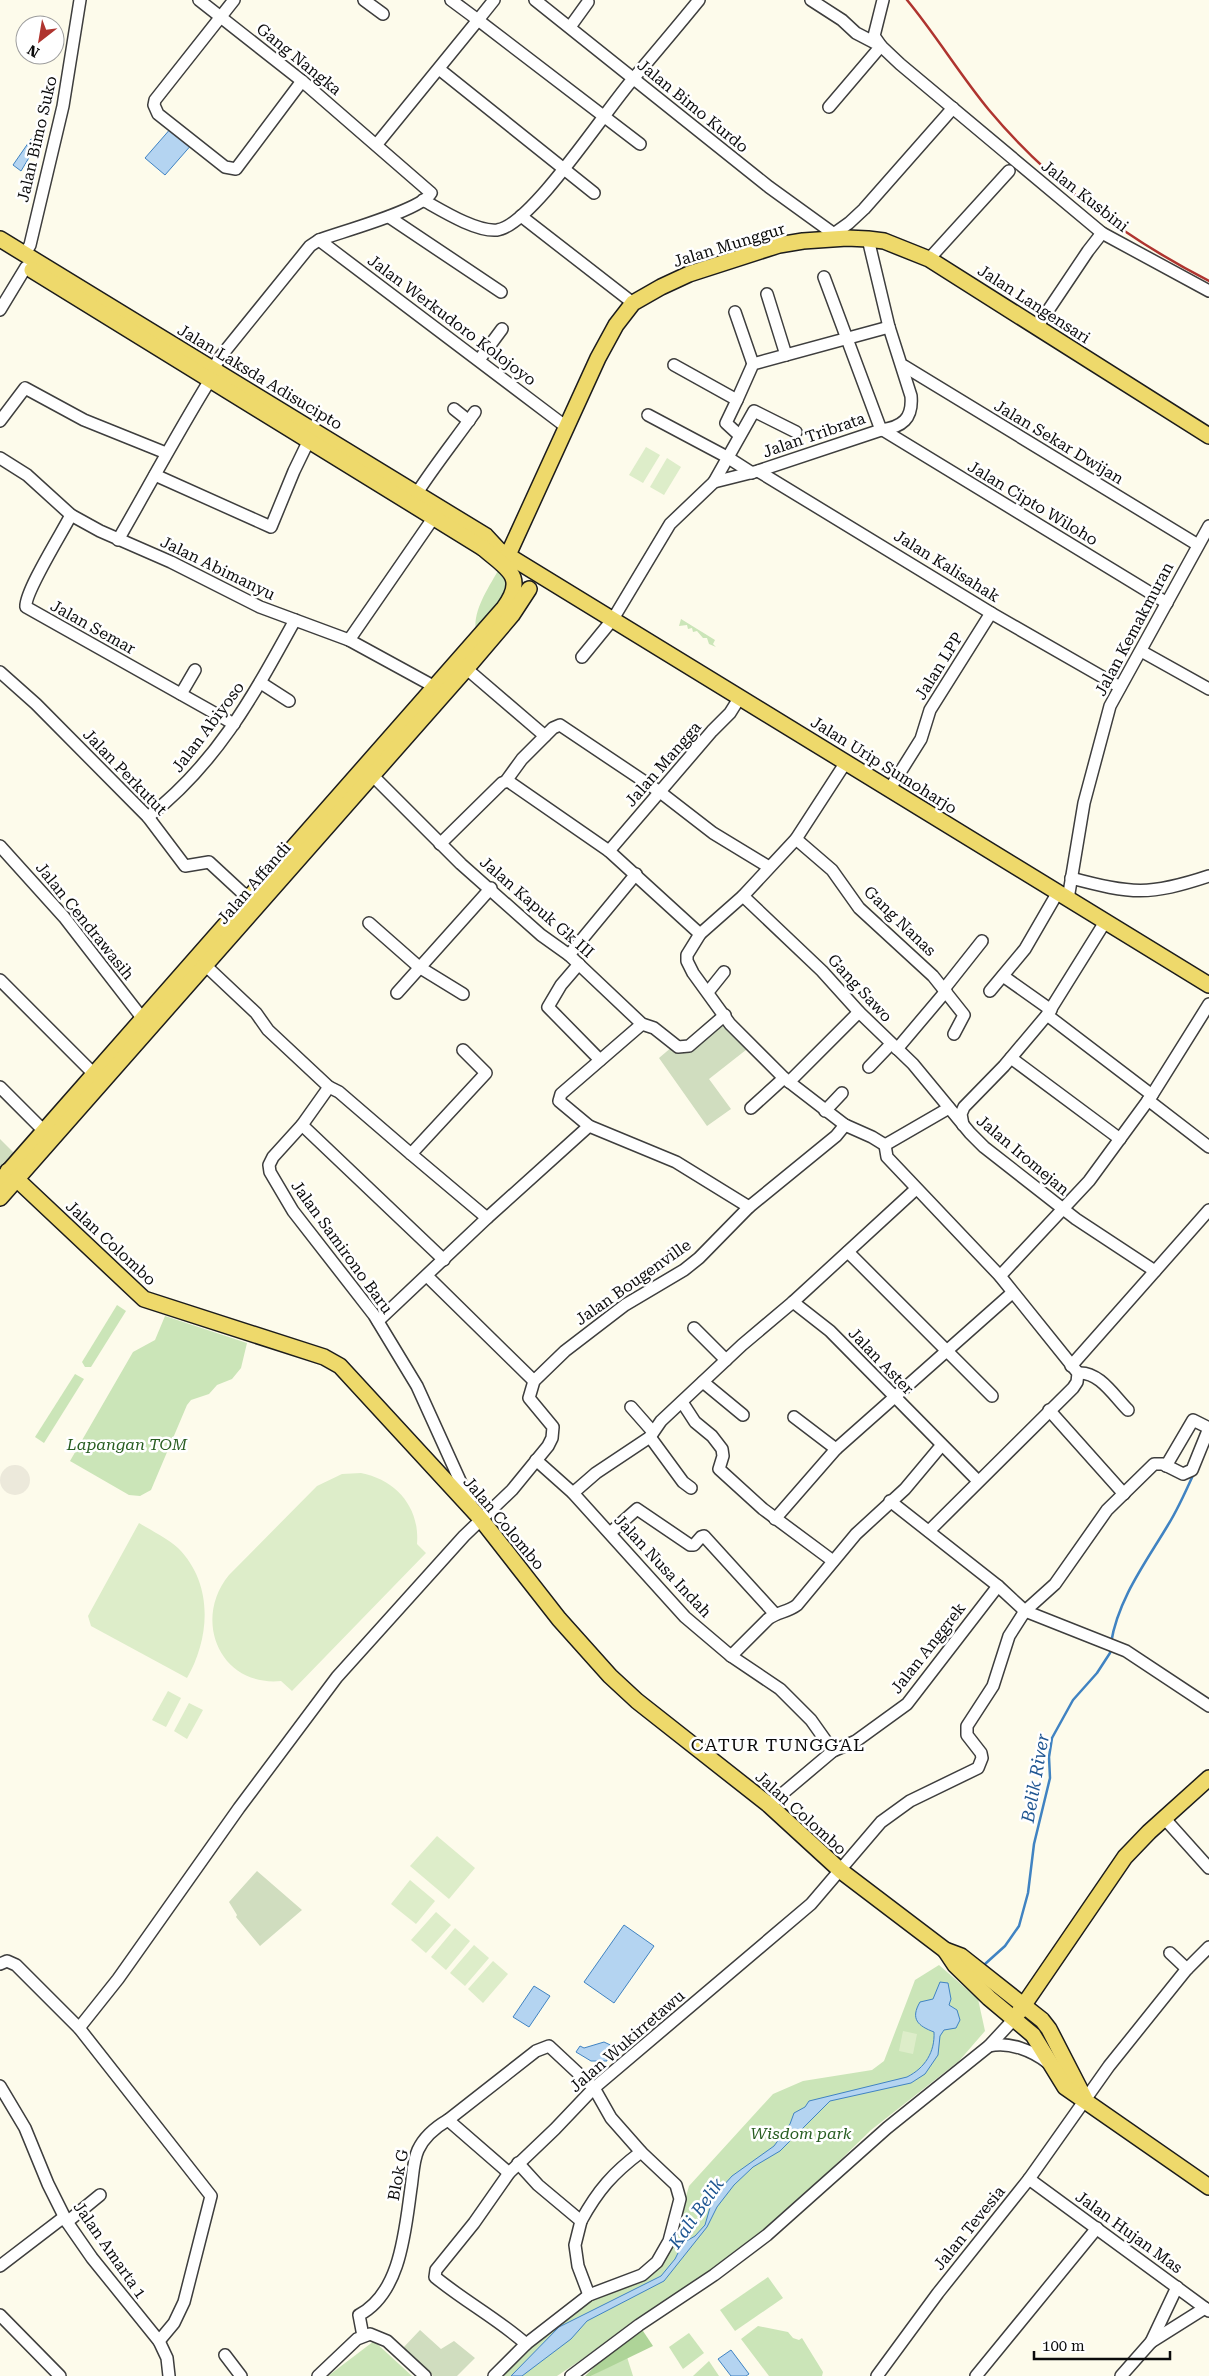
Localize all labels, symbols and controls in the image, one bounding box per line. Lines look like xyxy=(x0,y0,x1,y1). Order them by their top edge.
north arrow xyxy=(15,15,65,65)
street label: Gang Nangka xyxy=(253,19,346,99)
text: N xyxy=(24,41,42,61)
street label: Jalan Bimo Kurdo xyxy=(634,55,752,157)
street label: Jalan Bimo Suko xyxy=(13,74,61,204)
street label: Jalan Kusbini xyxy=(1038,156,1132,236)
street label: Jalan Munggur xyxy=(671,219,787,271)
street label: Jalan Werkudoro Kolojoyo xyxy=(364,251,540,390)
street label: Jalan Langensari xyxy=(974,261,1094,347)
street label: Jalan Laksda Adisucipto xyxy=(174,320,346,434)
street label: Jalan Sekar Dwijan xyxy=(991,396,1127,488)
street label: Jalan Tribrata xyxy=(760,408,868,461)
street label: Jalan Cipto Wiloho xyxy=(964,457,1102,549)
street label: Jalan Kalisahak xyxy=(891,526,1003,606)
street label: Jalan Abimanyu xyxy=(158,532,278,604)
street label: Jalan Kemakmuran xyxy=(1091,559,1177,699)
street label: Jalan Semar xyxy=(47,596,139,658)
street label: Jalan LPP xyxy=(911,629,967,703)
street label: Jalan Abiyoso xyxy=(168,678,248,776)
street label: Jalan Urip Sumoharjo xyxy=(807,712,961,818)
street label: Jalan Mangga xyxy=(621,717,705,810)
street label: Jalan Perkutut xyxy=(79,725,171,819)
street label: Jalan Affandi xyxy=(213,838,295,928)
street label: Jalan Kapuk Gk III xyxy=(476,852,598,962)
street label: Jalan Cendrawasih xyxy=(32,858,138,984)
street label: Gang Nanas xyxy=(860,882,940,960)
street label: Gang Sawo xyxy=(824,950,896,1026)
street label: Jalan Iromejan xyxy=(973,1111,1073,1199)
street label: Jalan Samirono Baru xyxy=(287,1177,397,1317)
street label: Jalan Colombo xyxy=(62,1197,160,1290)
street label: Jalan Bougenville xyxy=(572,1235,695,1329)
street label: Jalan Aster xyxy=(844,1324,918,1399)
park label: Lapangan TOM xyxy=(66,1435,188,1454)
street label: Jalan Colombo xyxy=(459,1472,549,1574)
street label: Jalan Nusa Indah xyxy=(610,1511,716,1621)
street label: Jalan Anggrek xyxy=(887,1599,969,1697)
water label: Belik River xyxy=(1017,1731,1053,1825)
district label: CATUR TUNGGAL xyxy=(691,1734,865,1755)
street label: Jalan Colombo xyxy=(752,1767,851,1859)
street label: Jalan Wukirretawu xyxy=(566,1986,688,2096)
park label: Wisdom park xyxy=(750,2124,852,2143)
street label: Blok G xyxy=(384,2147,412,2202)
water label: Kali Belik xyxy=(664,2174,728,2253)
street label: Jalan Tevesia xyxy=(929,2182,1009,2274)
street label: Jalan Hujan Mas xyxy=(1072,2187,1187,2277)
street label: Jalan Amarta 1 xyxy=(69,2198,151,2302)
scale bar xyxy=(1034,2328,1170,2360)
text: 100 m xyxy=(1042,2337,1085,2355)

